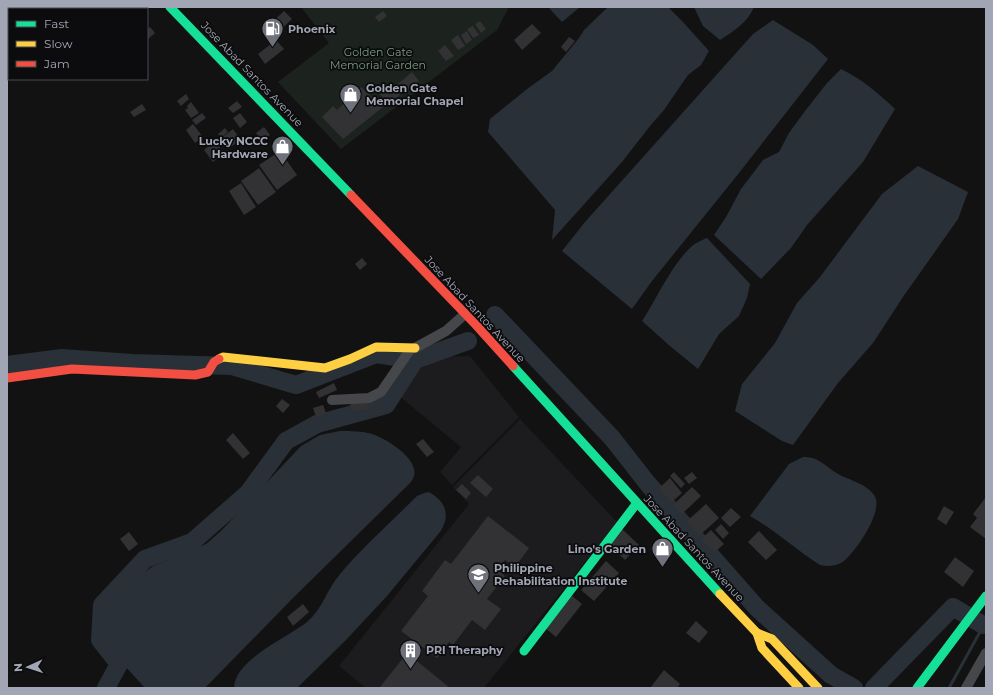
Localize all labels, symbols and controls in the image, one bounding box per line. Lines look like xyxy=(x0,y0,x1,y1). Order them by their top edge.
legend xyxy=(8,8,148,80)
text: Fast xyxy=(44,16,69,31)
fuel station icon: Phoenix xyxy=(260,16,286,49)
street label: Jose Abad Santos Avenue xyxy=(197,18,306,130)
place label: Phoenix xyxy=(288,22,336,36)
text: Slow xyxy=(44,36,73,51)
park label: Golden Gate Memorial Garden xyxy=(330,45,426,72)
text: Jam xyxy=(43,56,70,71)
shop icon: Golden Gate Memorial Chapel xyxy=(337,81,363,114)
place label: Golden Gate Memorial Chapel xyxy=(366,81,464,108)
place label: Lucky NCCC Hardware xyxy=(199,134,268,161)
shop icon: Lucky NCCC Hardware xyxy=(270,134,296,167)
street label: Jose Abad Santos Avenue xyxy=(421,252,528,366)
street label: Jose Abad Santos Avenue xyxy=(640,491,747,605)
shop icon: Lino's Garden xyxy=(649,536,675,569)
place label: Lino's Garden xyxy=(568,542,646,556)
school or university icon: Philippine Rehabilitation Institute xyxy=(465,561,491,594)
place label: Philippine Rehabilitation Institute xyxy=(494,561,627,588)
building icon: PRI Theraphy xyxy=(398,637,424,670)
place label: PRI Theraphy xyxy=(426,643,503,657)
north arrow xyxy=(8,647,48,687)
text: N xyxy=(11,663,25,672)

